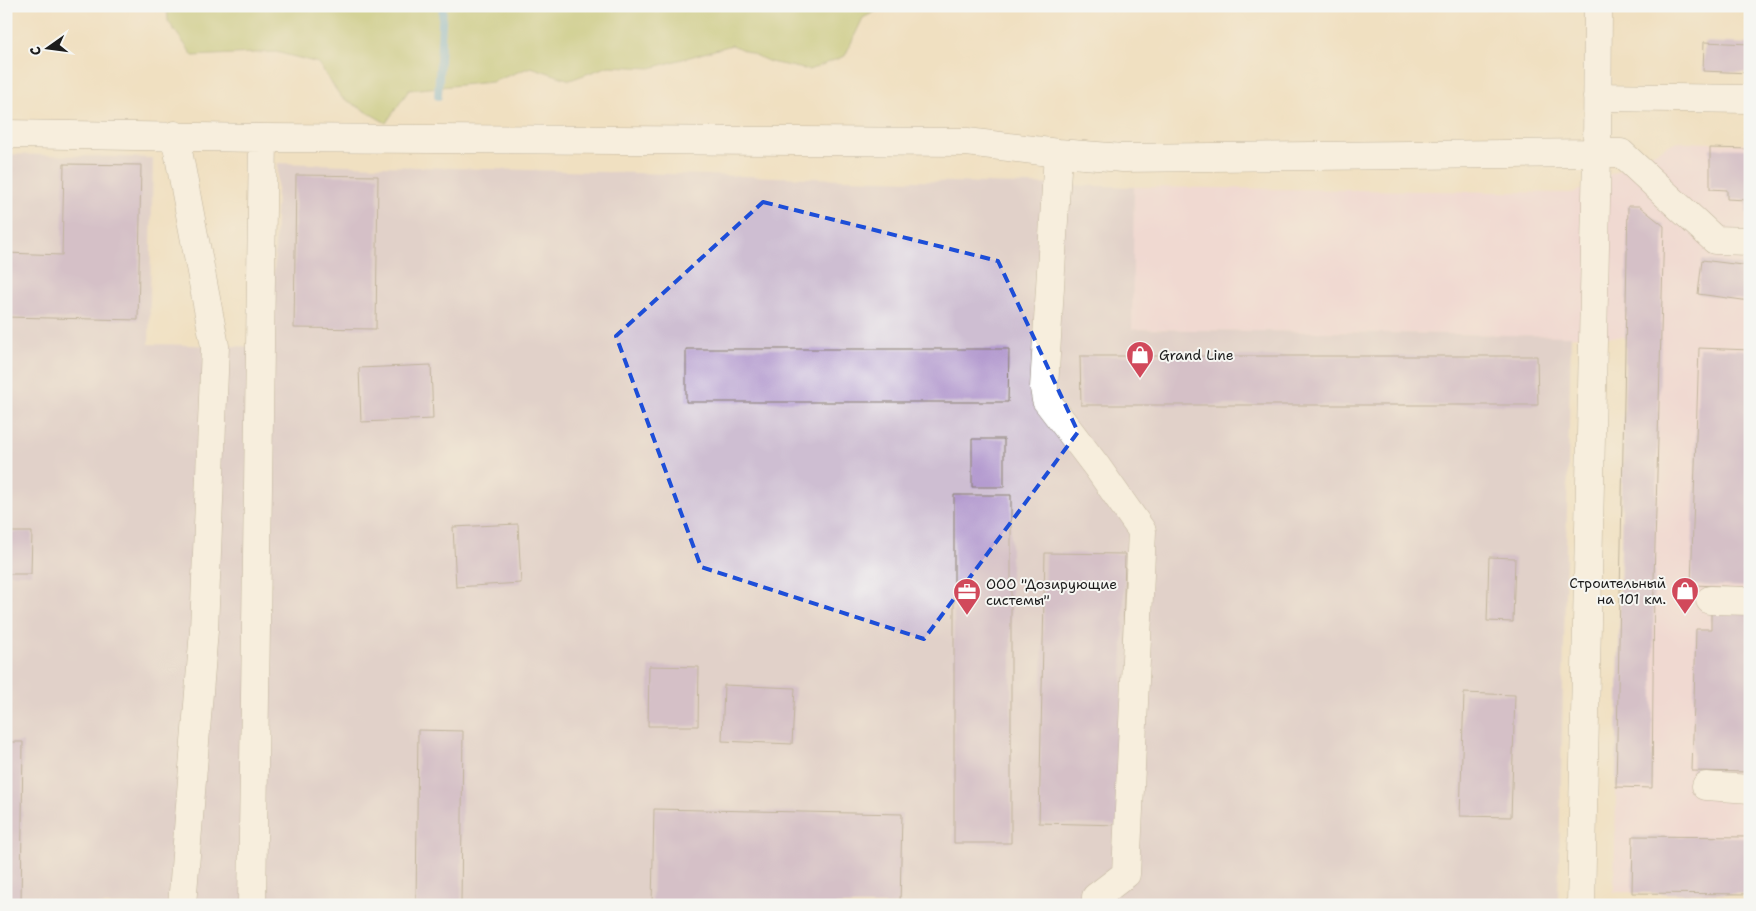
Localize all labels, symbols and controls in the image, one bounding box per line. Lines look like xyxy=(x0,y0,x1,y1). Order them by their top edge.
north arrow xyxy=(22,22,72,72)
text: С xyxy=(26,45,45,57)
shop icon: Grand Line xyxy=(1125,340,1155,379)
place label: Grand Line xyxy=(1159,346,1234,364)
place label: Строительный на 101 км. xyxy=(1569,574,1666,608)
place label: ООО "Дозирующие системы" xyxy=(986,575,1117,609)
shop icon: Строительный на 101 км. xyxy=(1670,576,1700,615)
office icon: ООО "Дозирующие системы" xyxy=(952,577,982,616)

